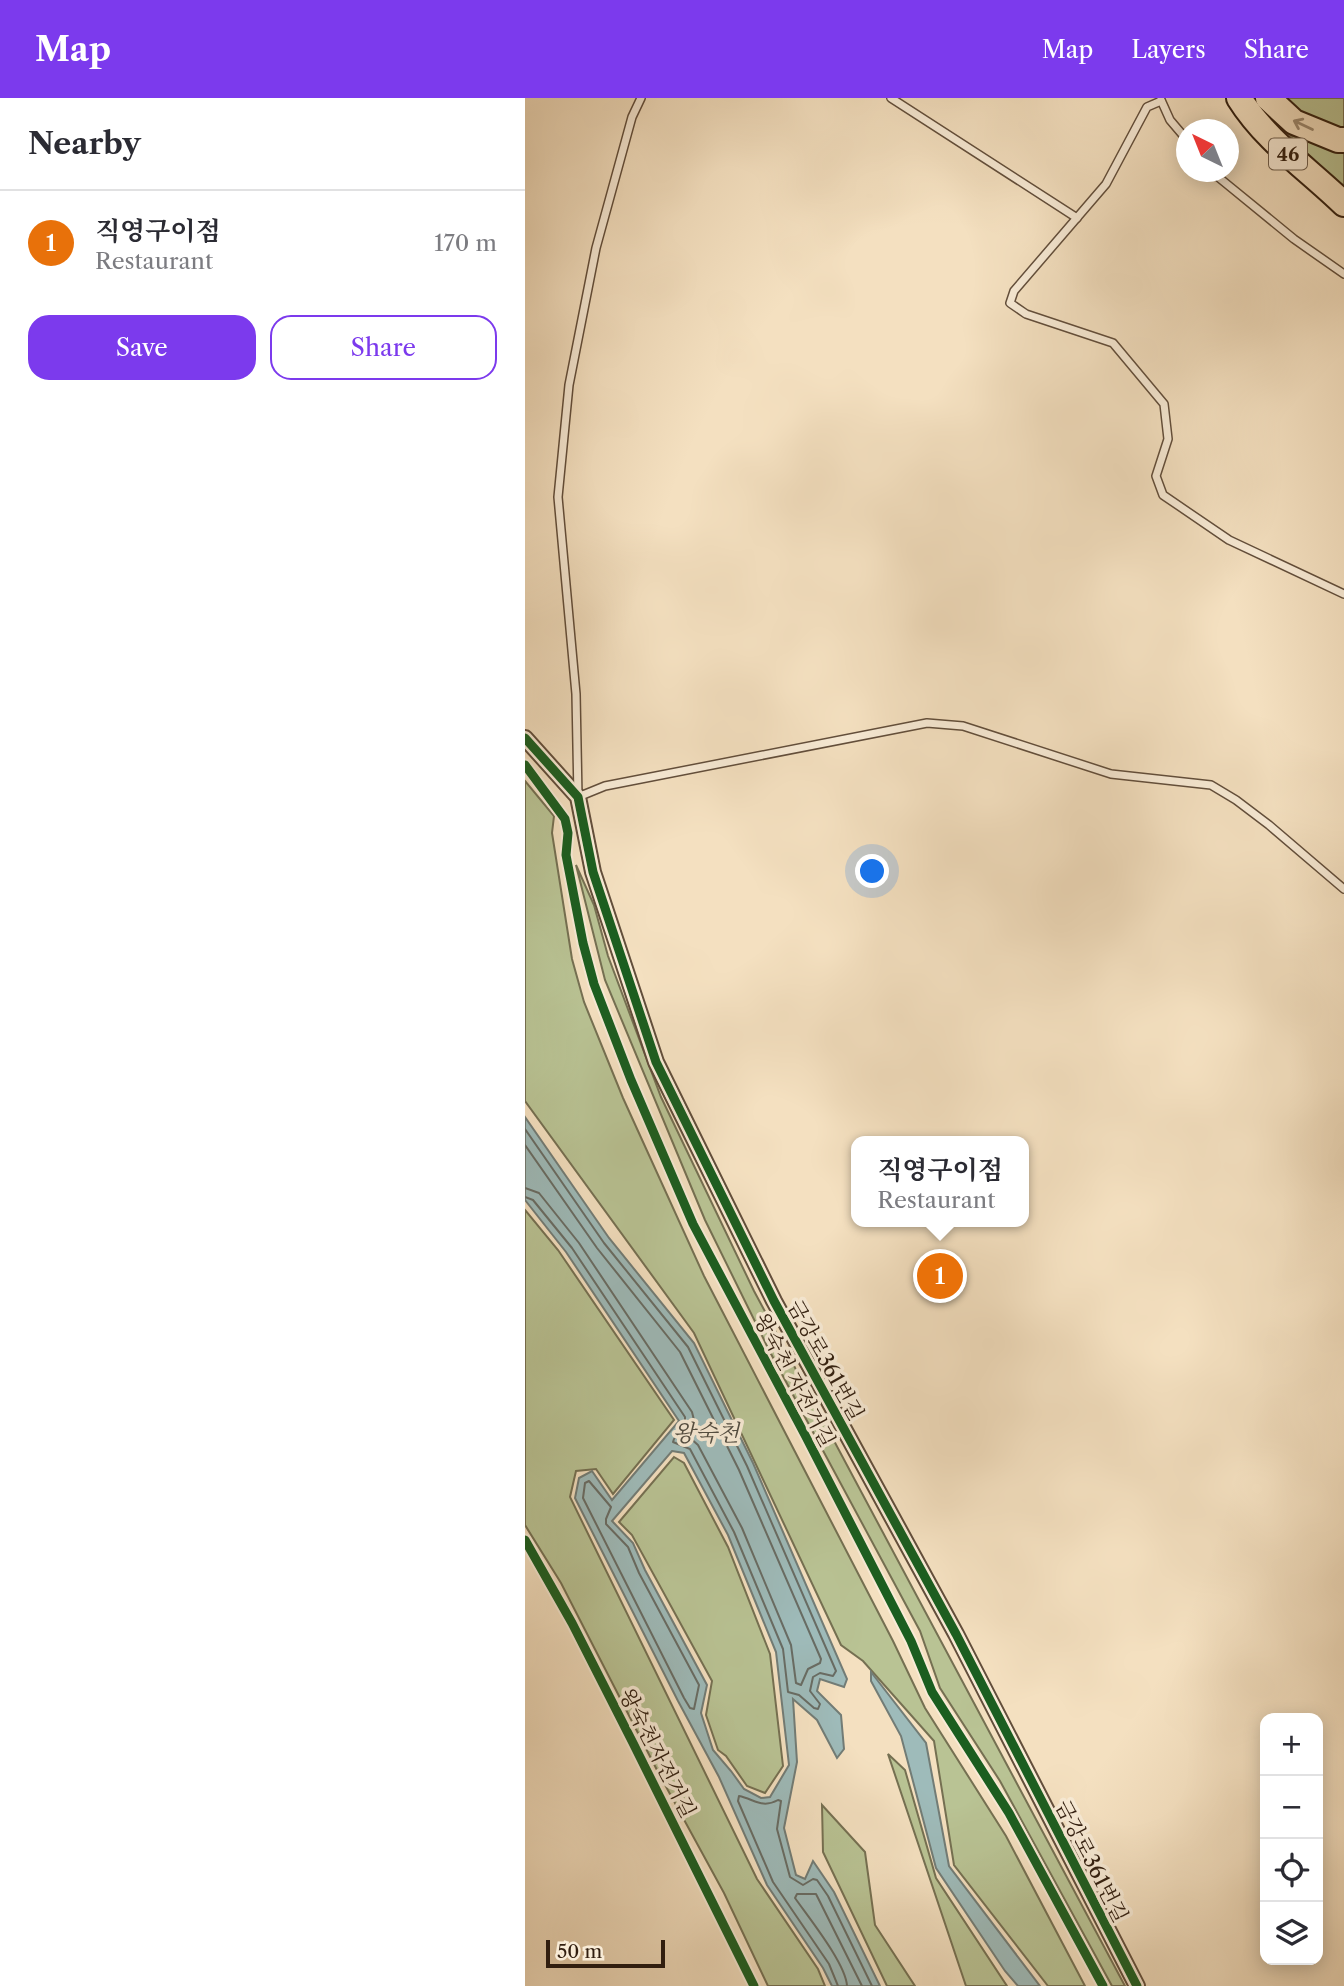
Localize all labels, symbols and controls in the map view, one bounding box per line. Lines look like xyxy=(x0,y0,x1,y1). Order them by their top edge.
text: Map xyxy=(35,29,111,70)
text: Map xyxy=(1042,35,1093,64)
text: Layers xyxy=(1131,35,1206,64)
text: Share xyxy=(1244,35,1309,64)
one-way arrow xyxy=(1293,118,1314,131)
north arrow xyxy=(1176,119,1239,182)
text: Nearby xyxy=(28,125,141,162)
road number: 46 xyxy=(1269,138,1307,170)
text: 직영구이점 xyxy=(95,215,221,247)
text: 1 xyxy=(46,229,56,257)
text: 170 m xyxy=(434,229,497,257)
text: Restaurant xyxy=(95,247,213,275)
button: Save xyxy=(28,315,256,380)
button: Share xyxy=(270,315,497,380)
your location xyxy=(855,854,889,888)
popup xyxy=(851,1136,1029,1227)
text: 직영구이점 xyxy=(877,1154,1003,1186)
text: Restaurant xyxy=(877,1186,995,1214)
pin: 1 xyxy=(917,1250,963,1302)
street label: 금강로361번길 xyxy=(783,1295,869,1425)
street label: 왕숙천 자전거길 xyxy=(749,1309,841,1451)
water label: 왕숙천 xyxy=(673,1419,741,1447)
street label: 왕숙천자전거길 xyxy=(615,1684,701,1822)
map controls xyxy=(1260,1713,1323,1965)
button: + xyxy=(1260,1713,1323,1776)
button: − xyxy=(1260,1776,1323,1839)
street label: 금강로361번길 xyxy=(1050,1796,1134,1926)
button: locate xyxy=(1260,1839,1323,1902)
button: layers xyxy=(1260,1902,1323,1965)
scale bar xyxy=(546,1937,665,1969)
text: 50 m xyxy=(557,1940,602,1963)

